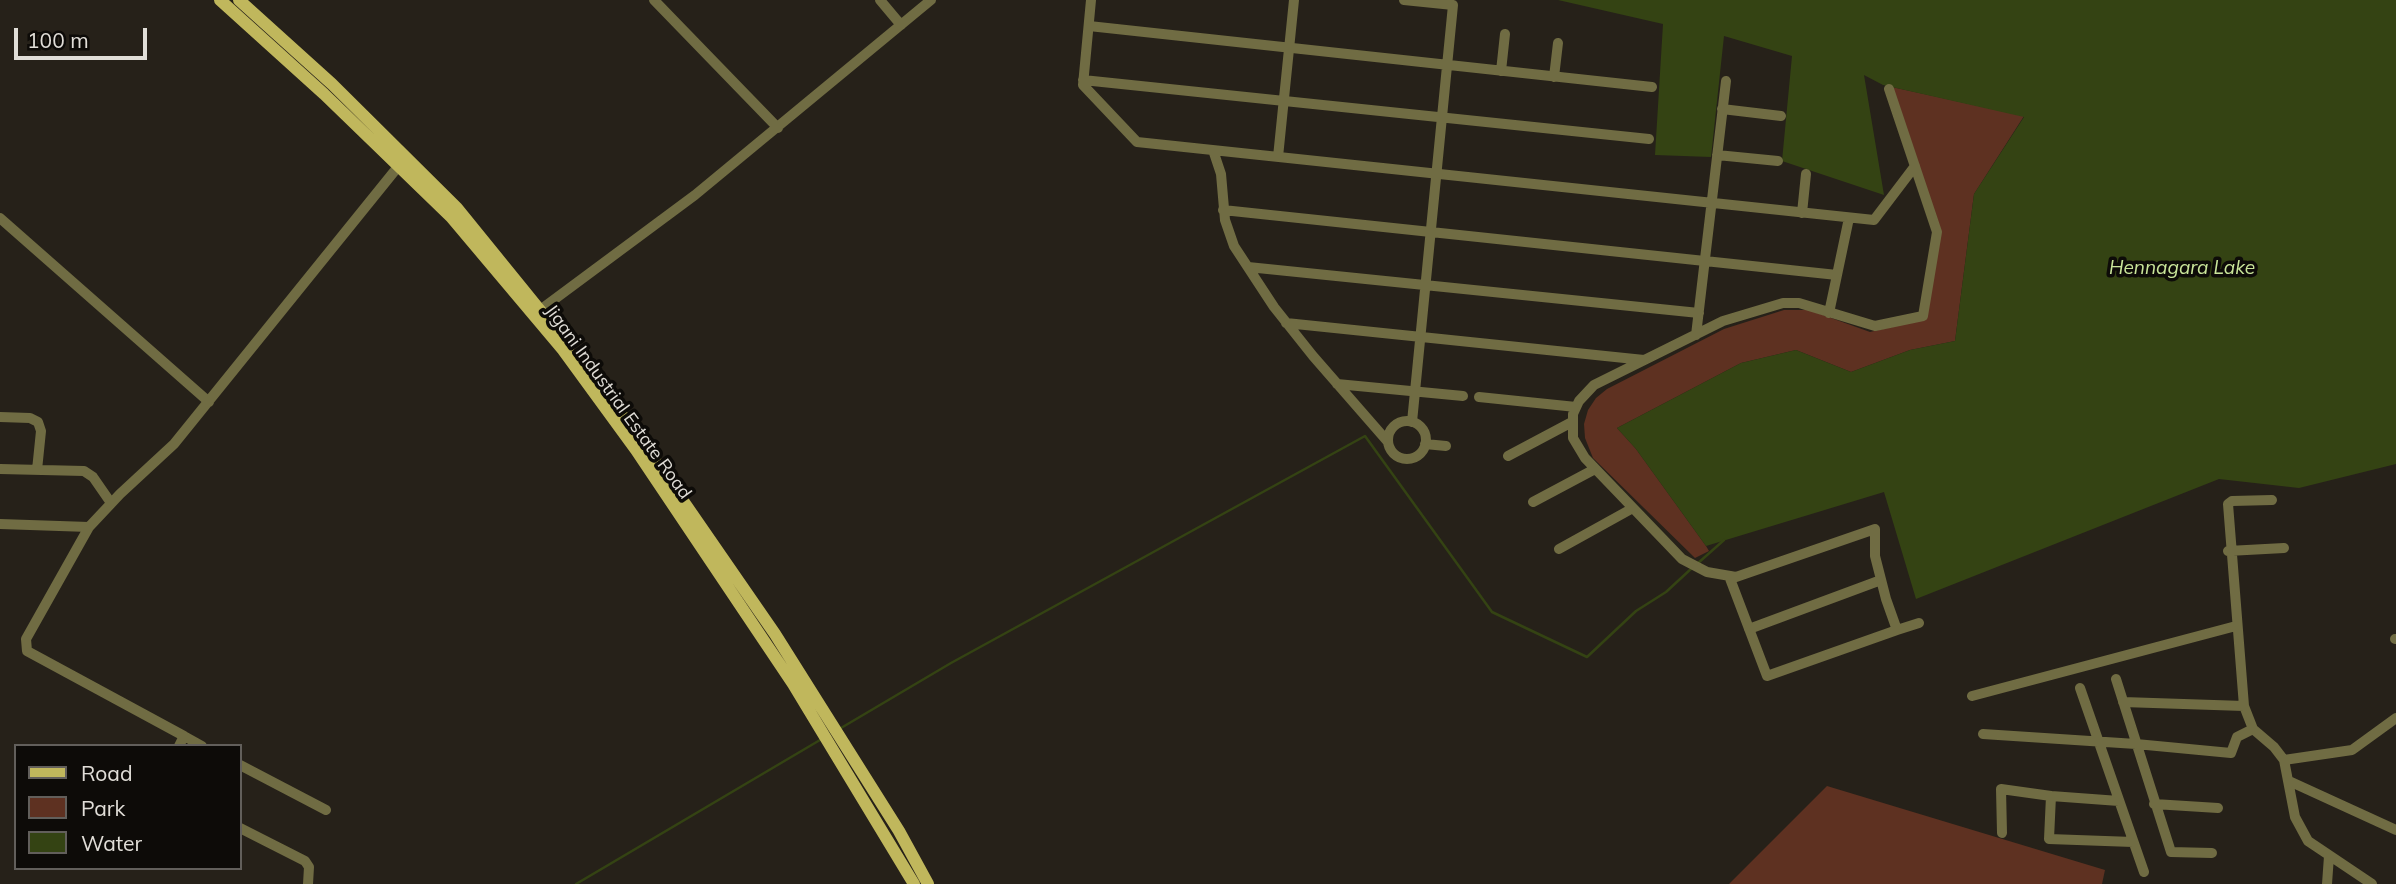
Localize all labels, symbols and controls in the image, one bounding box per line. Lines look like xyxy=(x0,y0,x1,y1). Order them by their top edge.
scale bar xyxy=(18,14,150,58)
text: 100 m xyxy=(27,27,89,53)
water label: Hennagara Lake xyxy=(2109,257,2255,279)
street label: Jigani Industrial Estate Road xyxy=(540,301,696,503)
legend xyxy=(14,744,242,870)
text: Road xyxy=(81,760,132,786)
text: Park xyxy=(81,795,125,821)
text: Water xyxy=(81,830,142,856)

